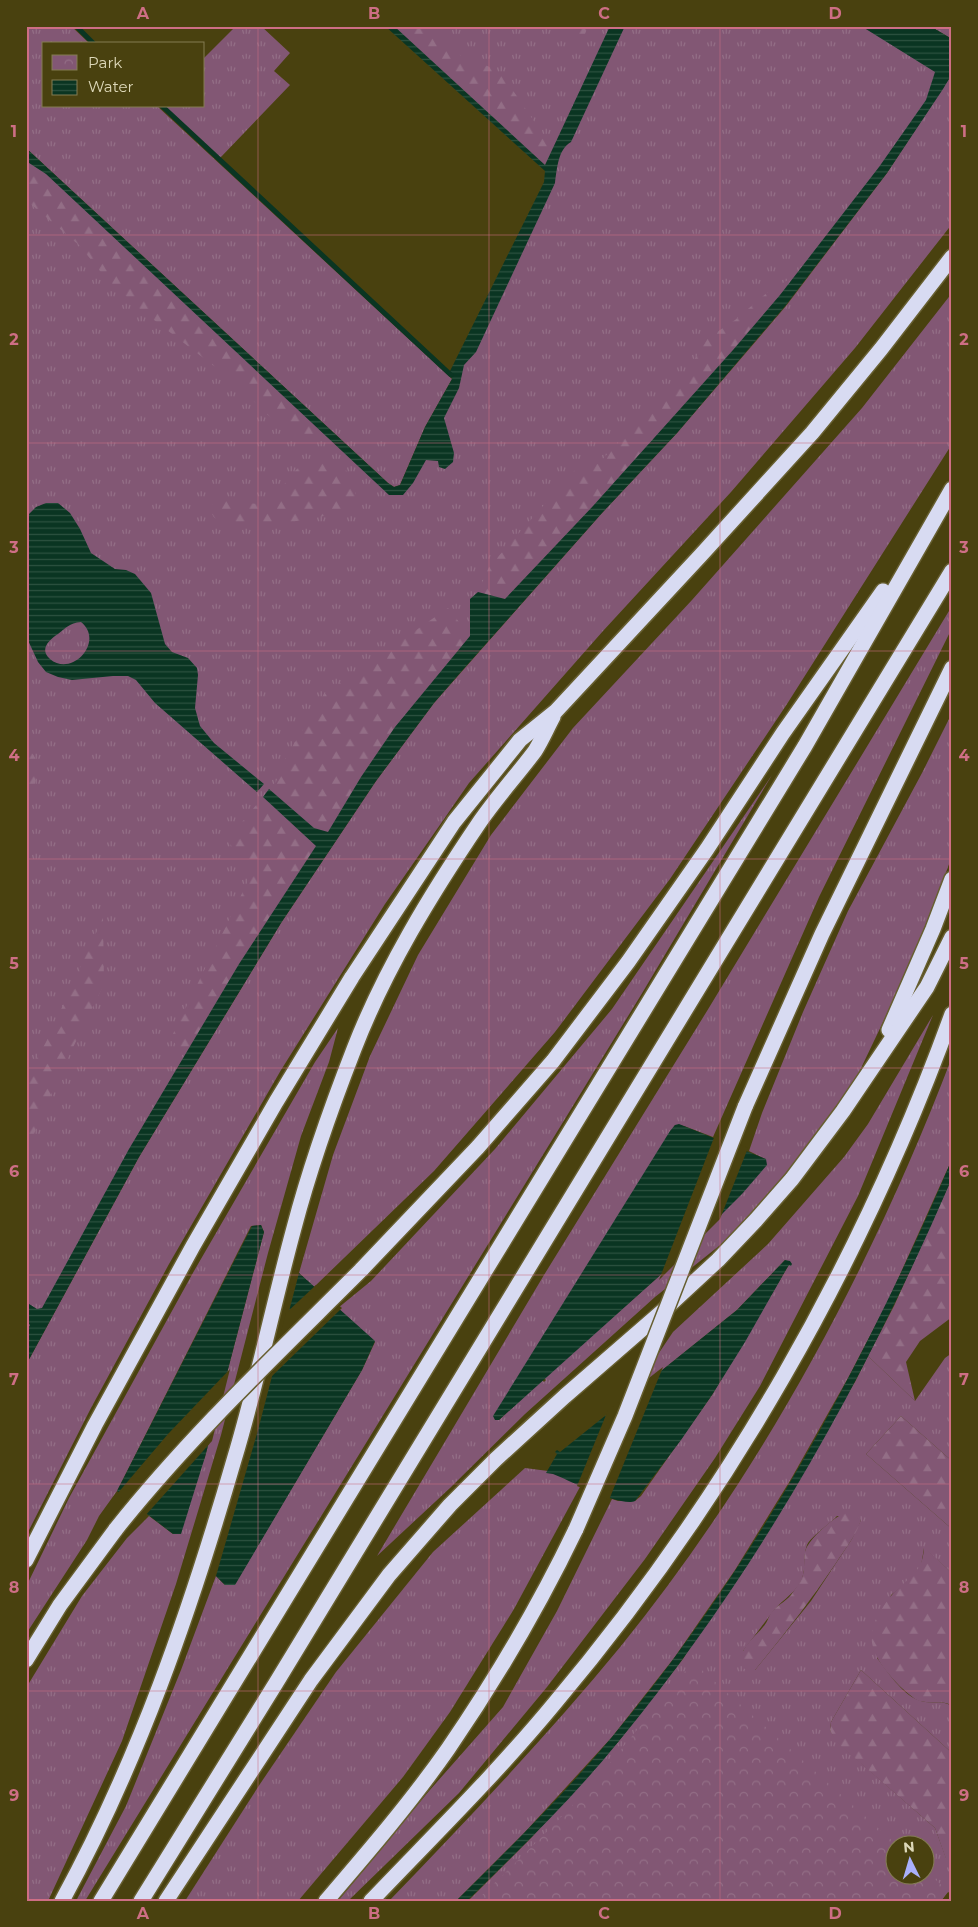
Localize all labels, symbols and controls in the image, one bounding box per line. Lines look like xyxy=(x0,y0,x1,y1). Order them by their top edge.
text: A xyxy=(136,4,150,23)
text: B xyxy=(368,4,380,23)
text: C xyxy=(598,4,610,23)
text: D xyxy=(828,4,842,23)
legend xyxy=(42,42,205,108)
text: Park xyxy=(88,53,122,72)
text: Water xyxy=(88,77,134,96)
text: 1 xyxy=(11,122,17,141)
text: 1 xyxy=(961,122,967,141)
text: 2 xyxy=(9,330,19,349)
text: 2 xyxy=(959,330,969,349)
text: 3 xyxy=(8,538,19,557)
text: 3 xyxy=(958,538,969,557)
text: 4 xyxy=(8,746,20,765)
text: 4 xyxy=(958,746,970,765)
text: 5 xyxy=(9,954,19,973)
text: 5 xyxy=(959,954,969,973)
text: 6 xyxy=(9,1162,19,1181)
text: 6 xyxy=(959,1162,969,1181)
text: 7 xyxy=(9,1370,19,1389)
text: 7 xyxy=(959,1370,969,1389)
text: 8 xyxy=(9,1578,19,1597)
text: 8 xyxy=(959,1578,969,1597)
text: 9 xyxy=(9,1786,19,1805)
text: 9 xyxy=(959,1786,969,1805)
north arrow xyxy=(886,1834,936,1884)
text: N xyxy=(902,1838,915,1857)
text: A xyxy=(136,1904,150,1923)
text: B xyxy=(368,1904,380,1923)
text: C xyxy=(598,1904,610,1923)
text: D xyxy=(828,1904,842,1923)

